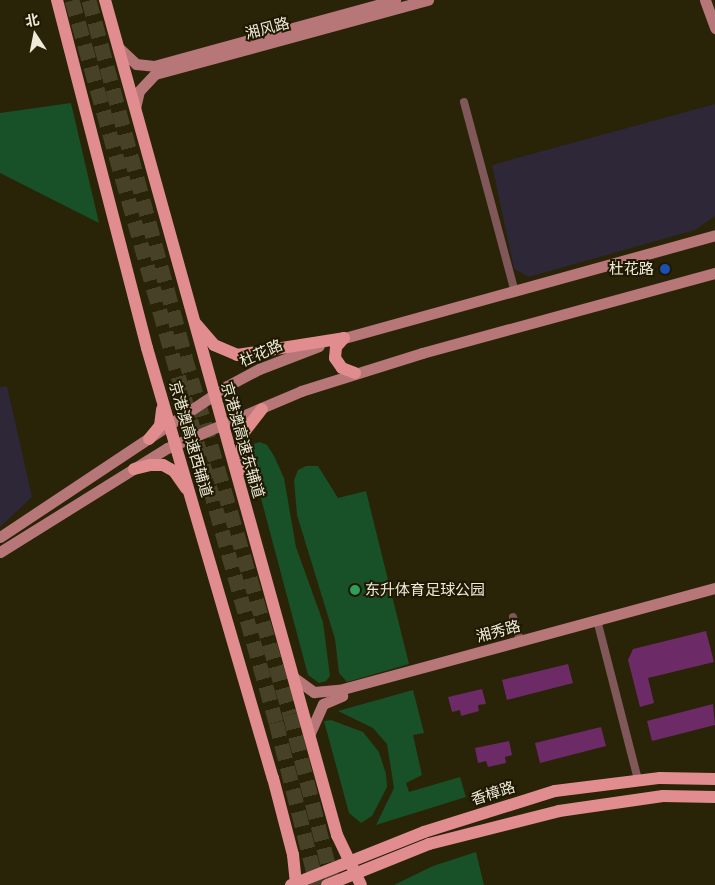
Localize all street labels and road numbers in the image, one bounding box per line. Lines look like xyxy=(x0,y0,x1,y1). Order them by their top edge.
street label: 湘风路 xyxy=(243,13,291,43)
street label: 杜花路 xyxy=(237,336,285,370)
street label: 京港澳高速西辅道 xyxy=(166,379,216,499)
street label: 京港澳高速东辅道 xyxy=(218,380,268,500)
street label: 湘秀路 xyxy=(474,616,522,646)
street label: 香樟路 xyxy=(469,777,517,809)

